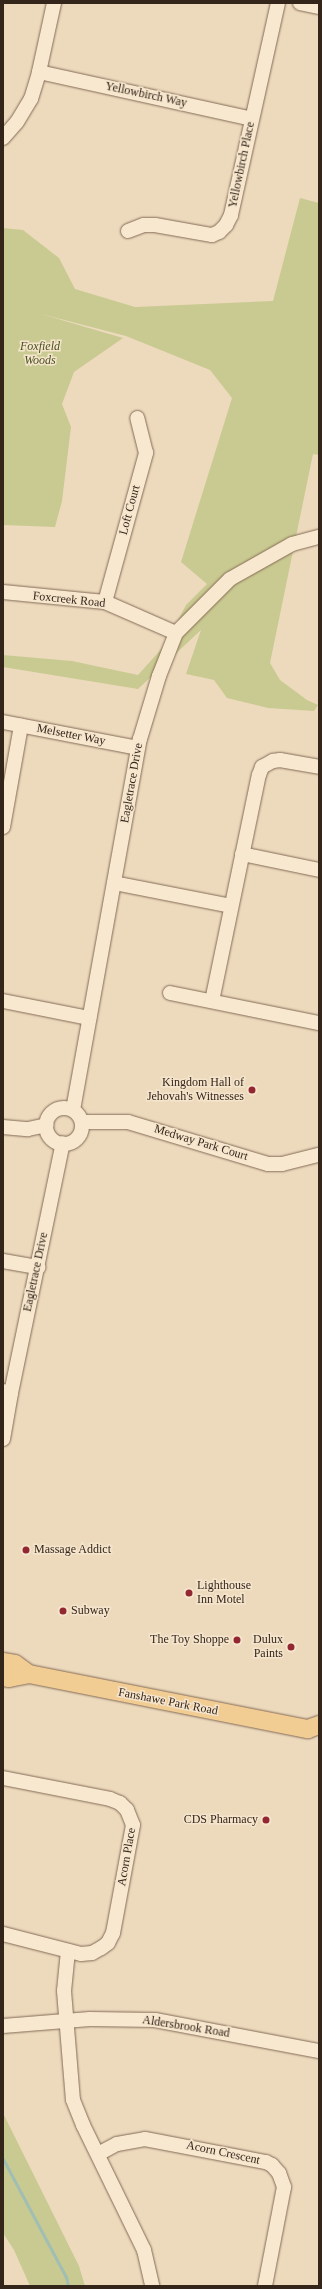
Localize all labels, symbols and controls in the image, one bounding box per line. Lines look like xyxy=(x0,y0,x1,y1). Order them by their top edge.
street label: Yellowbirch Way xyxy=(104,79,188,111)
street label: Yellowbirch Place xyxy=(226,121,258,209)
park label: Foxfield Woods xyxy=(20,340,60,368)
street label: Loft Court xyxy=(116,484,144,536)
street label: Foxcreek Road xyxy=(32,589,106,611)
street label: Melsetter Way xyxy=(35,721,107,749)
street label: Eagletrace Drive xyxy=(118,742,146,824)
place label: Kingdom Hall of Jehovah's Witnesses xyxy=(147,1076,244,1104)
marker: Kingdom Hall of Jehovah's Witnesses xyxy=(247,1085,257,1095)
street label: Medway Park Court xyxy=(152,1122,250,1164)
street label: Eagletrace Drive xyxy=(21,1231,51,1313)
place label: Massage Addict xyxy=(34,1543,112,1557)
marker: Massage Addict xyxy=(21,1545,31,1555)
place label: Lighthouse Inn Motel xyxy=(197,1579,251,1607)
marker: Lighthouse Inn Motel xyxy=(184,1588,194,1598)
place label: Subway xyxy=(71,1604,110,1618)
marker: Subway xyxy=(58,1606,68,1616)
place label: The Toy Shoppe xyxy=(150,1633,229,1647)
place label: Dulux Paints xyxy=(253,1633,283,1661)
marker: The Toy Shoppe xyxy=(232,1635,242,1645)
marker: Dulux Paints xyxy=(286,1642,296,1652)
street label: Fanshawe Park Road xyxy=(117,1685,219,1719)
place label: CDS Pharmacy xyxy=(184,1813,258,1827)
marker: CDS Pharmacy xyxy=(261,1815,271,1825)
street label: Acorn Place xyxy=(115,1827,139,1887)
street label: Aldersbrook Road xyxy=(141,2013,231,2041)
street label: Acorn Crescent xyxy=(185,2138,261,2168)

